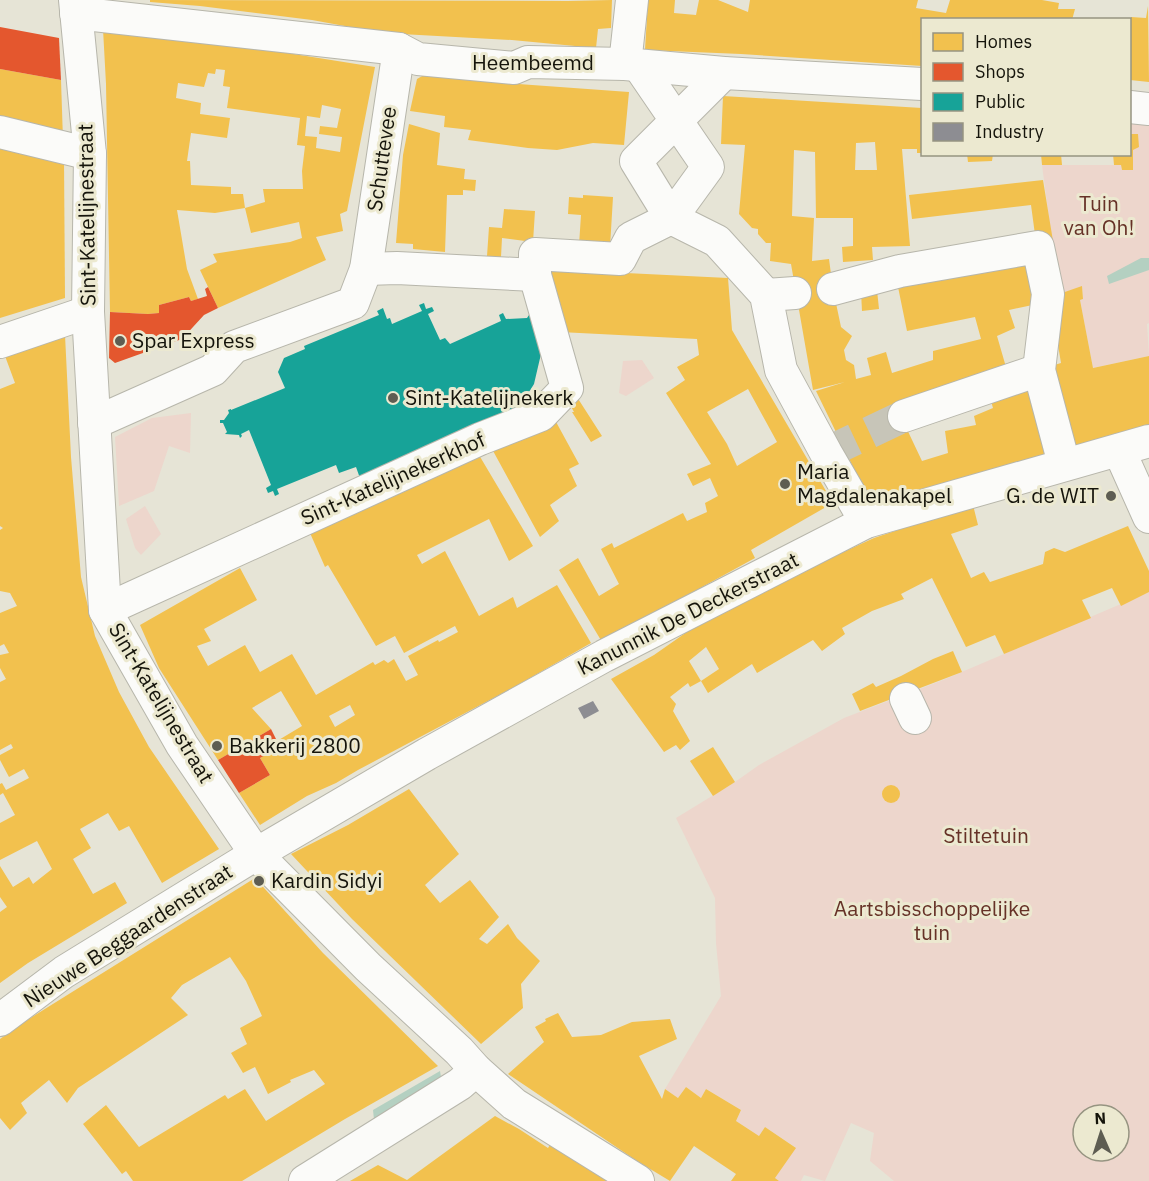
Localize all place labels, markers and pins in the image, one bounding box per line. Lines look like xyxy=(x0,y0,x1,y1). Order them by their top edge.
place label: Spar Express xyxy=(132,326,255,354)
marker: Spar Express xyxy=(113,334,127,348)
place label: Sint-Katelijnekerk xyxy=(405,383,573,411)
marker: Sint-Katelijnekerk xyxy=(386,391,400,405)
place label: Maria Magdalenakapel xyxy=(797,457,952,509)
marker: Maria Magdalenakapel xyxy=(778,477,792,491)
place label: G. de WIT xyxy=(1006,481,1099,509)
marker: G. de WIT xyxy=(1104,489,1118,503)
place label: Bakkerij 2800 xyxy=(229,731,361,759)
marker: Bakkerij 2800 xyxy=(210,739,224,753)
place label: Kardin Sidyi xyxy=(271,866,382,894)
marker: Kardin Sidyi xyxy=(252,874,266,888)

